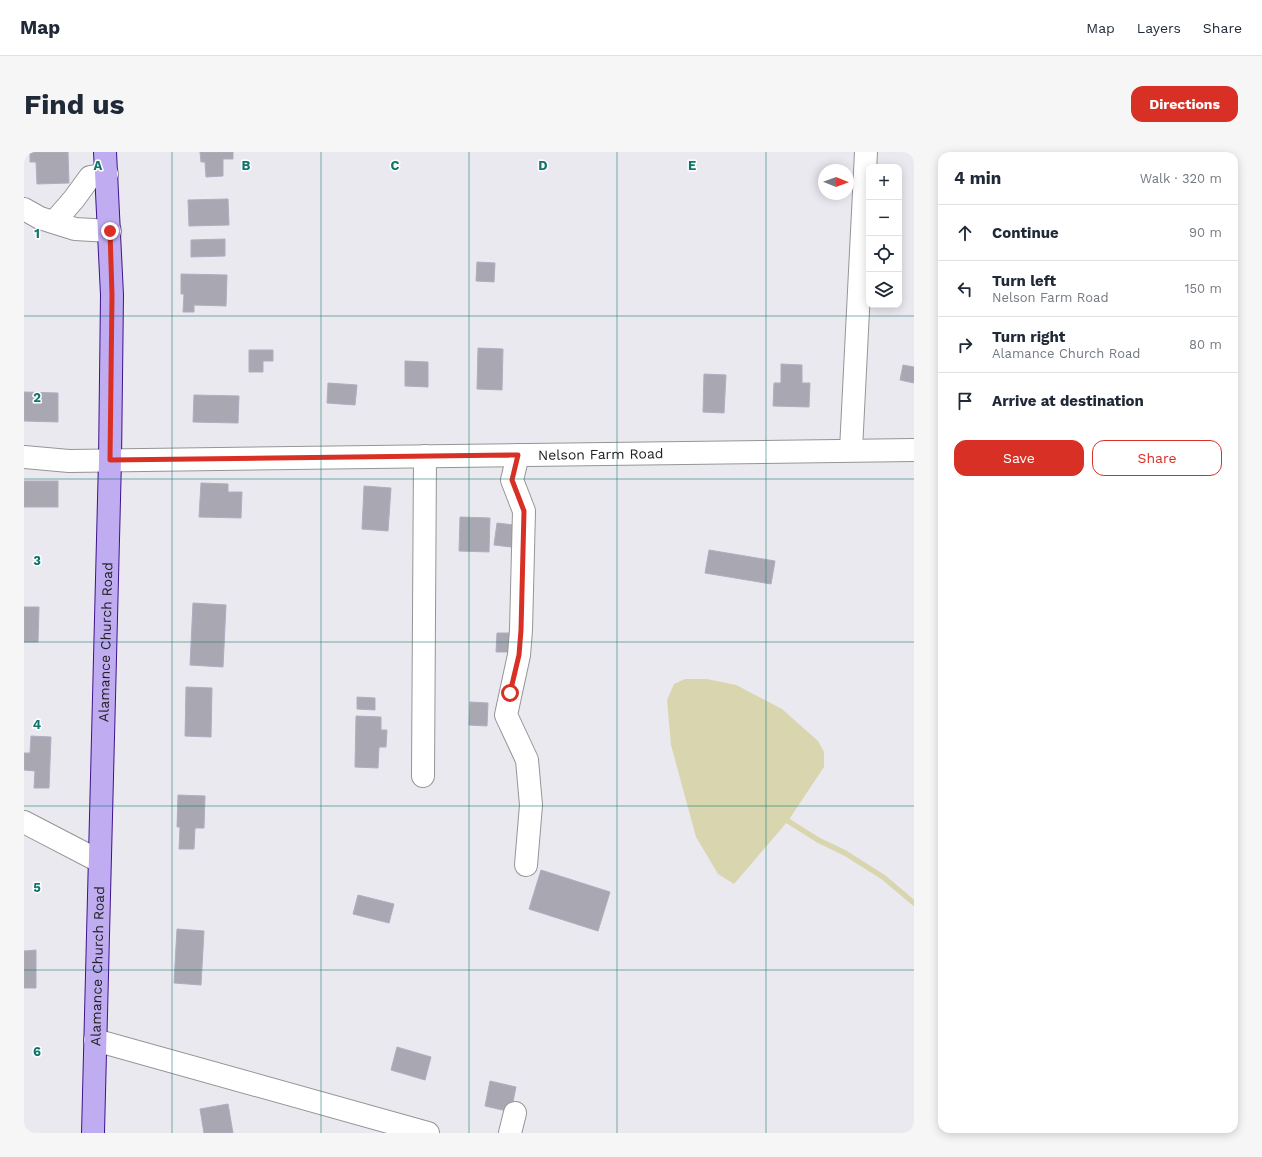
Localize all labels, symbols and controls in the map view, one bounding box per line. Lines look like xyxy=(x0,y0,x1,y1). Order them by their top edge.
text: Map xyxy=(20,16,60,39)
text: Map xyxy=(1086,20,1115,36)
text: Layers xyxy=(1137,20,1181,36)
text: Share xyxy=(1203,20,1242,36)
button: Directions xyxy=(1131,86,1238,122)
text: Find us xyxy=(24,88,124,121)
text: A xyxy=(94,158,103,173)
text: B xyxy=(242,158,251,173)
text: C xyxy=(391,158,400,173)
text: D xyxy=(538,158,548,173)
text: E xyxy=(688,158,696,173)
north arrow xyxy=(818,164,854,200)
map controls xyxy=(866,164,902,308)
button: + xyxy=(866,164,902,200)
text: 4 min xyxy=(954,168,1001,188)
text: Walk · 320 m xyxy=(1140,171,1222,186)
button: − xyxy=(866,200,902,236)
route end xyxy=(101,222,119,240)
icon: ahead xyxy=(954,222,976,244)
text: Continue xyxy=(992,224,1059,242)
text: 90 m xyxy=(1189,225,1222,240)
text: 1 xyxy=(34,226,40,241)
button: locate xyxy=(866,236,902,272)
button: layers xyxy=(866,272,902,308)
text: Turn left xyxy=(992,272,1056,290)
icon: left xyxy=(954,278,976,300)
text: 150 m xyxy=(1184,281,1222,296)
text: Nelson Farm Road xyxy=(992,290,1109,305)
text: Turn right xyxy=(992,328,1065,346)
icon: right xyxy=(954,334,976,356)
text: 80 m xyxy=(1189,337,1222,352)
text: Alamance Church Road xyxy=(992,346,1141,361)
text: 2 xyxy=(33,390,41,405)
icon: arrive xyxy=(954,390,976,412)
text: Arrive at destination xyxy=(992,392,1144,410)
button: Save xyxy=(954,440,1084,476)
button: Share xyxy=(1092,440,1222,476)
street label: Nelson Farm Road xyxy=(538,445,664,463)
text: 3 xyxy=(33,553,41,568)
street label: Alamance Church Road xyxy=(95,562,115,722)
route start xyxy=(501,684,519,702)
text: 4 xyxy=(33,717,42,732)
text: 5 xyxy=(33,880,41,895)
street label: Alamance Church Road xyxy=(87,886,107,1046)
text: 6 xyxy=(33,1044,41,1059)

